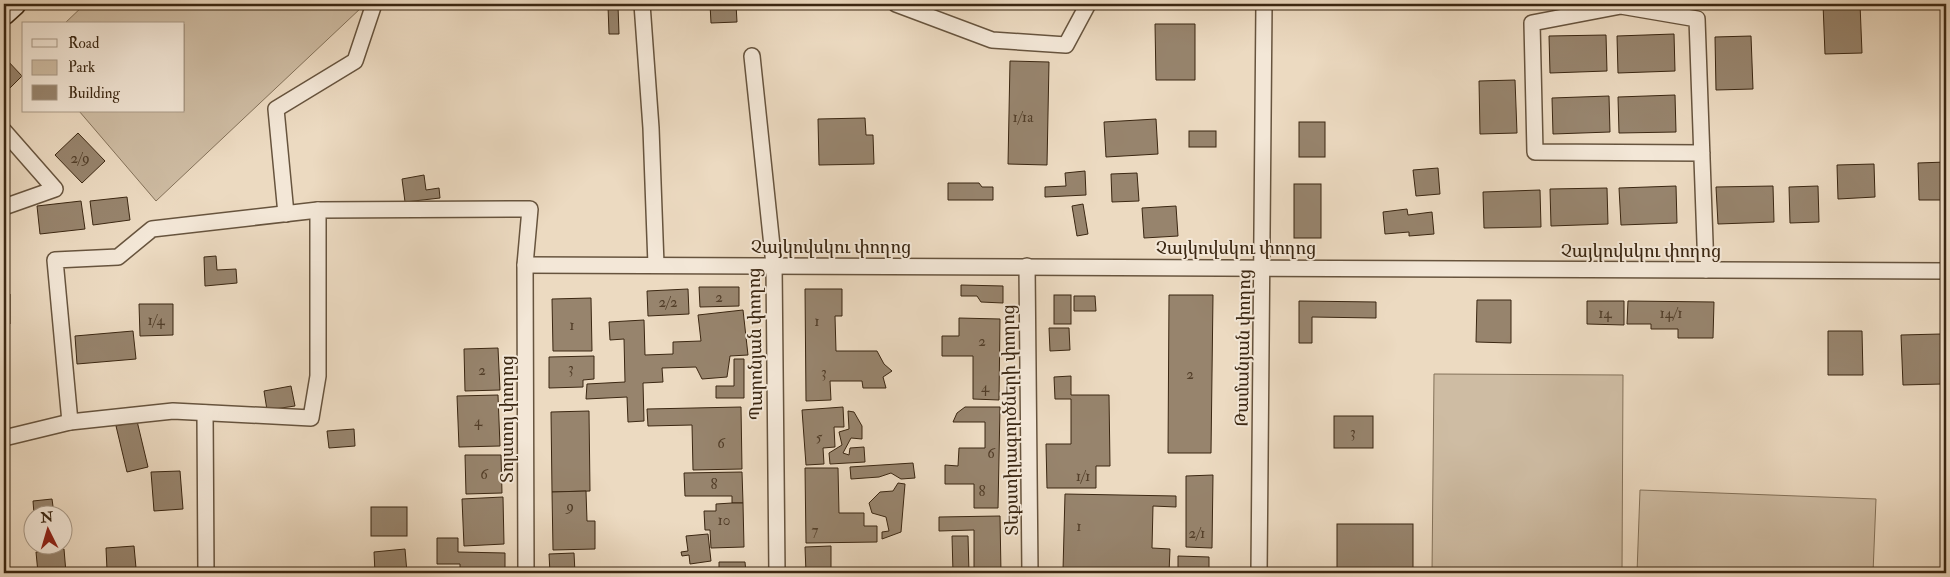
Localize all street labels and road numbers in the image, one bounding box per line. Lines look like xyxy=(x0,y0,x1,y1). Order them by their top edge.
street label: Չայկովսկու փողոց xyxy=(751,236,911,259)
street label: Չայկովսկու փողոց xyxy=(1156,237,1316,260)
street label: Չայկովսկու փողոց xyxy=(1561,240,1721,263)
street label: Պարոնյան փողոց xyxy=(743,268,768,420)
street label: Թամանյան փողոց xyxy=(1231,269,1256,427)
street label: Տեքստիլագործների փողոց xyxy=(997,304,1024,536)
street label: Տոլստոյ փողոց xyxy=(496,355,519,483)

